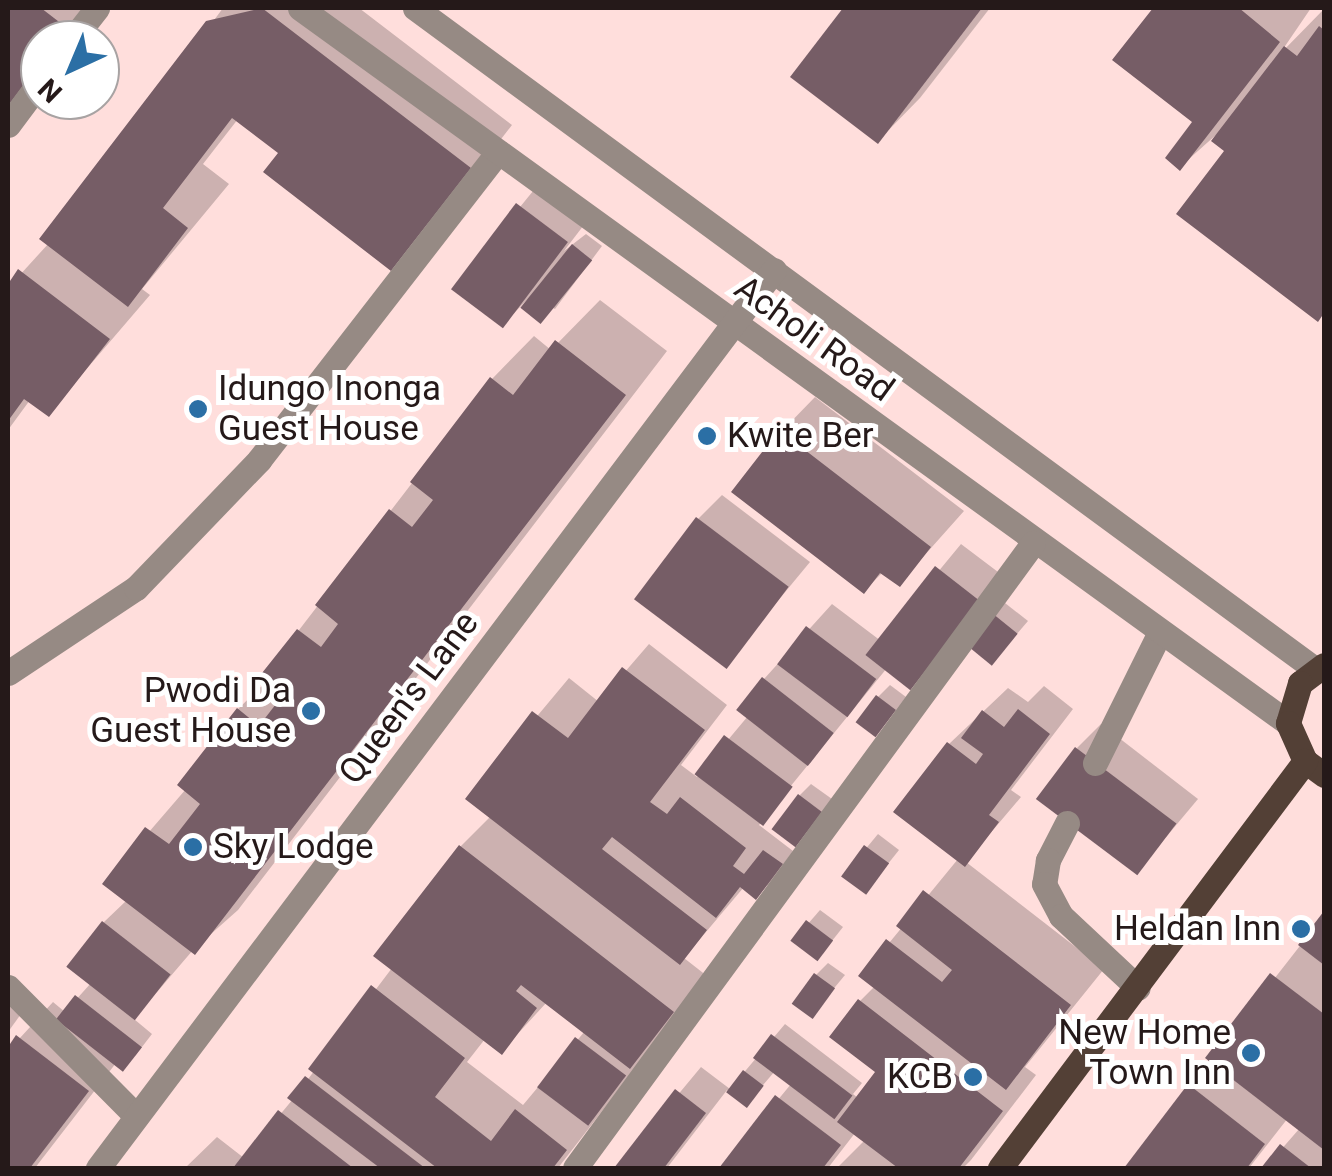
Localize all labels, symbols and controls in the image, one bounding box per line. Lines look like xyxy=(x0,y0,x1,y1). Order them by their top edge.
north arrow xyxy=(20,20,120,120)
text: N xyxy=(32,72,69,109)
street label: Acholi Road xyxy=(726,267,902,411)
place label: Idungo Inonga Guest House xyxy=(218,368,441,450)
marker: Idungo Inonga Guest House xyxy=(187,398,209,420)
place label: Kwite Ber xyxy=(727,415,874,457)
marker: Kwite Ber xyxy=(696,425,718,447)
street label: Queen's Lane xyxy=(330,603,488,793)
place label: Pwodi Da Guest House xyxy=(90,670,291,752)
marker: Pwodi Da Guest House xyxy=(300,700,322,722)
place label: Sky Lodge xyxy=(213,826,374,868)
marker: Sky Lodge xyxy=(182,836,204,858)
place label: Heldan Inn xyxy=(1114,908,1281,950)
marker: Heldan Inn xyxy=(1290,918,1312,940)
place label: New Home Town Inn xyxy=(1058,1012,1231,1094)
marker: New Home Town Inn xyxy=(1240,1042,1262,1064)
place label: KCB xyxy=(887,1056,953,1098)
marker: KCB xyxy=(962,1066,984,1088)

